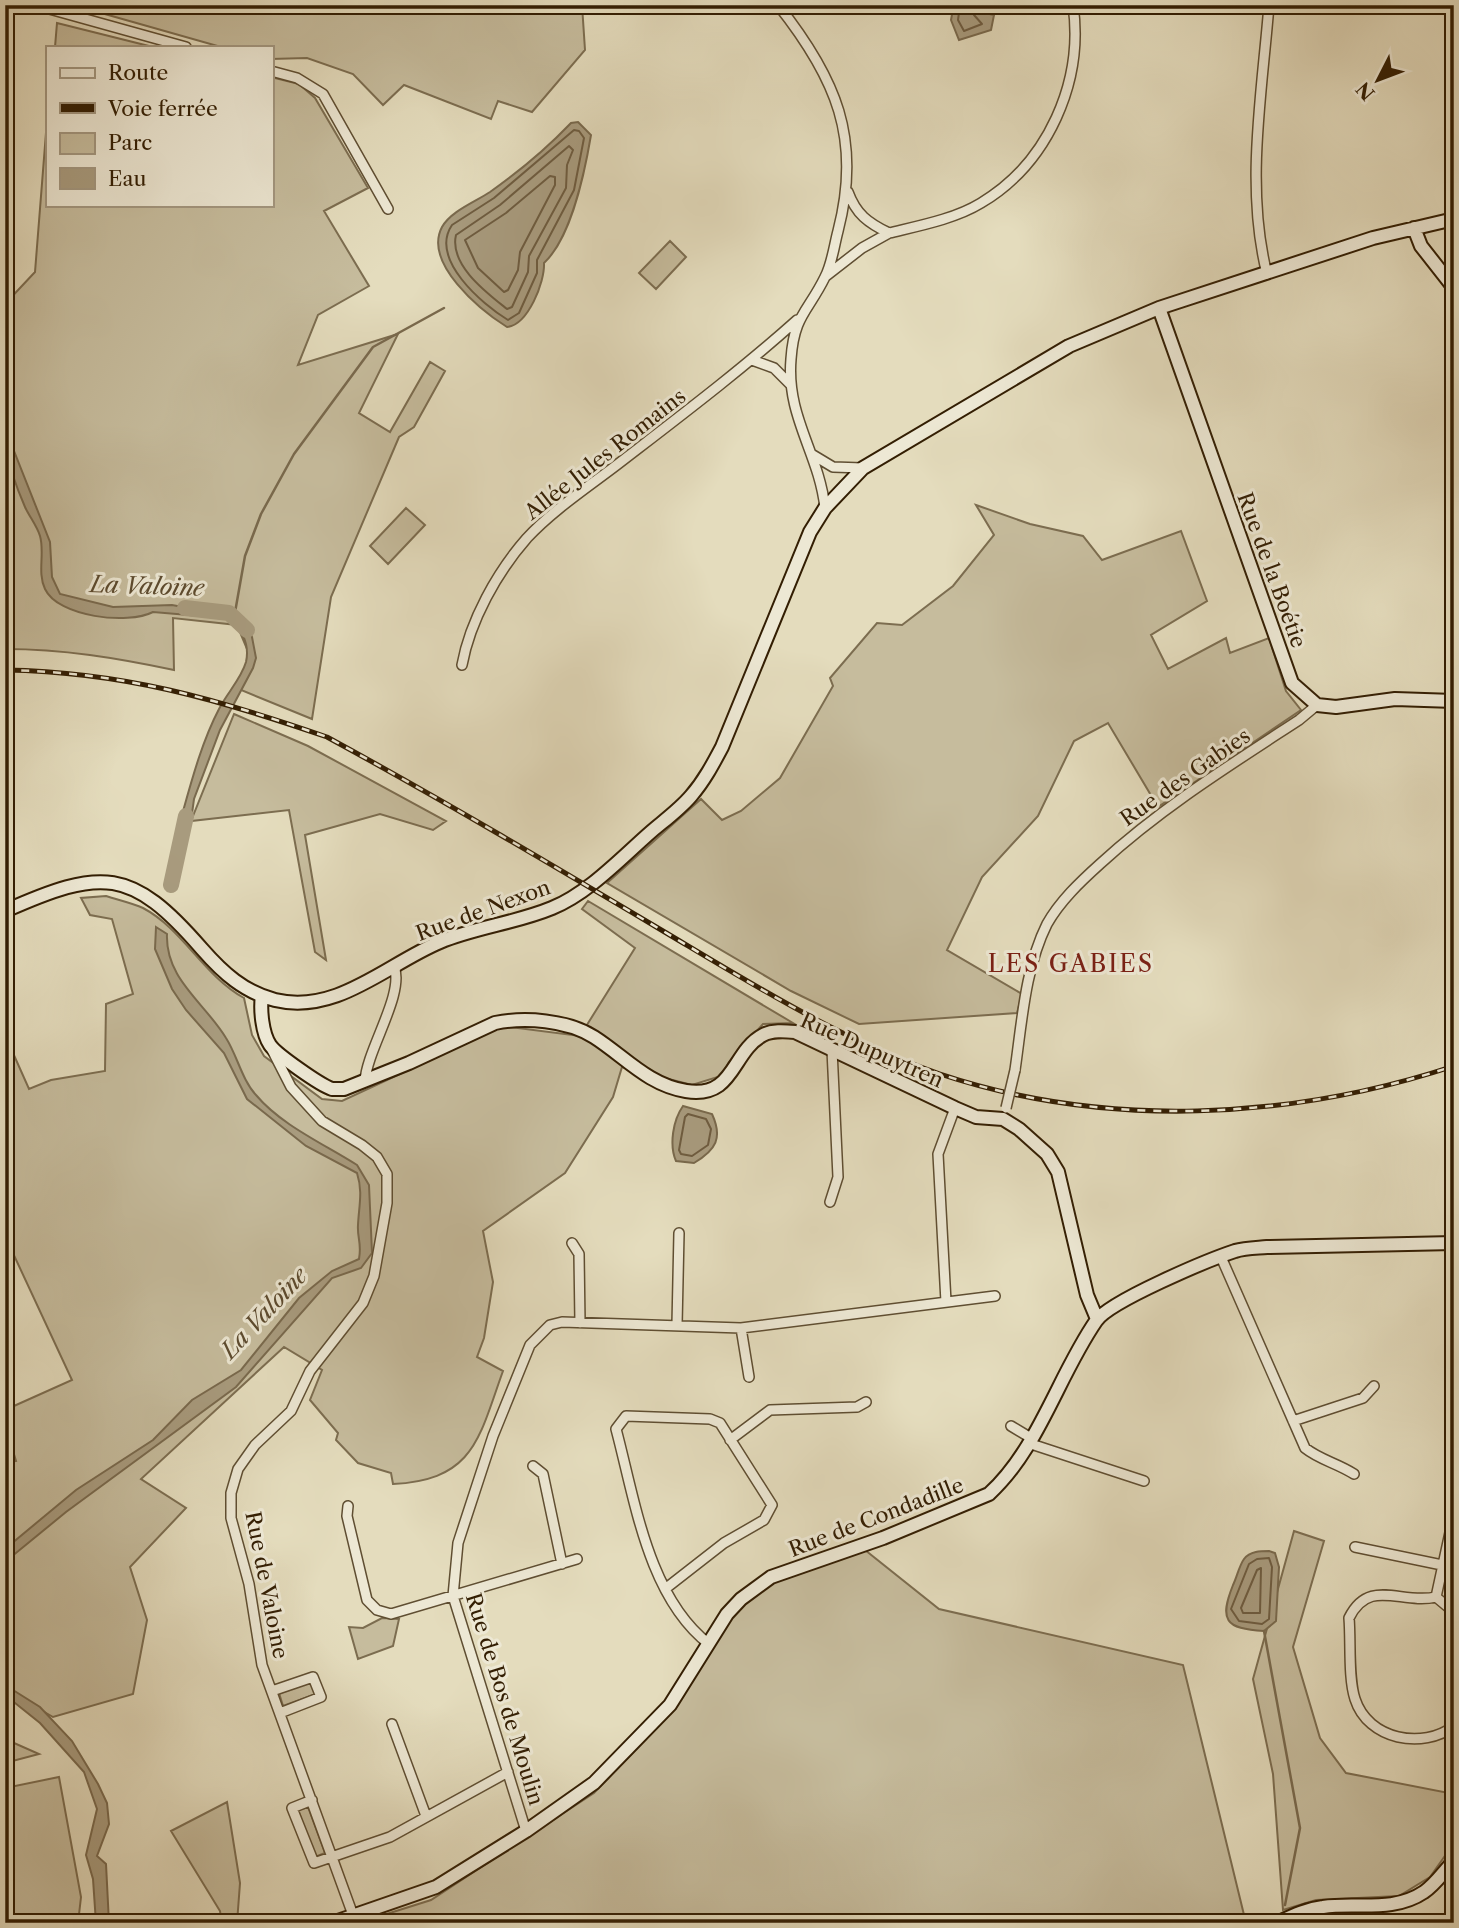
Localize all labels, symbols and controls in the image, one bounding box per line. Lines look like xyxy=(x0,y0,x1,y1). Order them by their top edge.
legend xyxy=(46,46,273,206)
north arrow xyxy=(1344,46,1414,116)
text: Route xyxy=(108,60,168,85)
text: N xyxy=(1352,77,1380,105)
text: Voie ferrée xyxy=(107,96,218,121)
text: Parc xyxy=(108,130,152,155)
text: Eau xyxy=(108,166,147,191)
street label: Allée Jules Romains xyxy=(519,383,690,525)
street label: Rue de la Boétie xyxy=(1232,489,1312,651)
water label: La Valoine xyxy=(88,570,205,602)
street label: Rue des Gabies xyxy=(1115,723,1255,831)
street label: Rue de Nexon xyxy=(412,874,554,946)
district label: LES GABIES xyxy=(988,949,1154,978)
street label: Rue Dupuytren xyxy=(797,1007,947,1093)
water label: La Valoine xyxy=(213,1261,314,1366)
street label: Rue de Condadille xyxy=(785,1472,967,1562)
street label: Rue de Valoine xyxy=(240,1509,294,1661)
street label: Rue de Bos de Moulin xyxy=(461,1590,549,1808)

